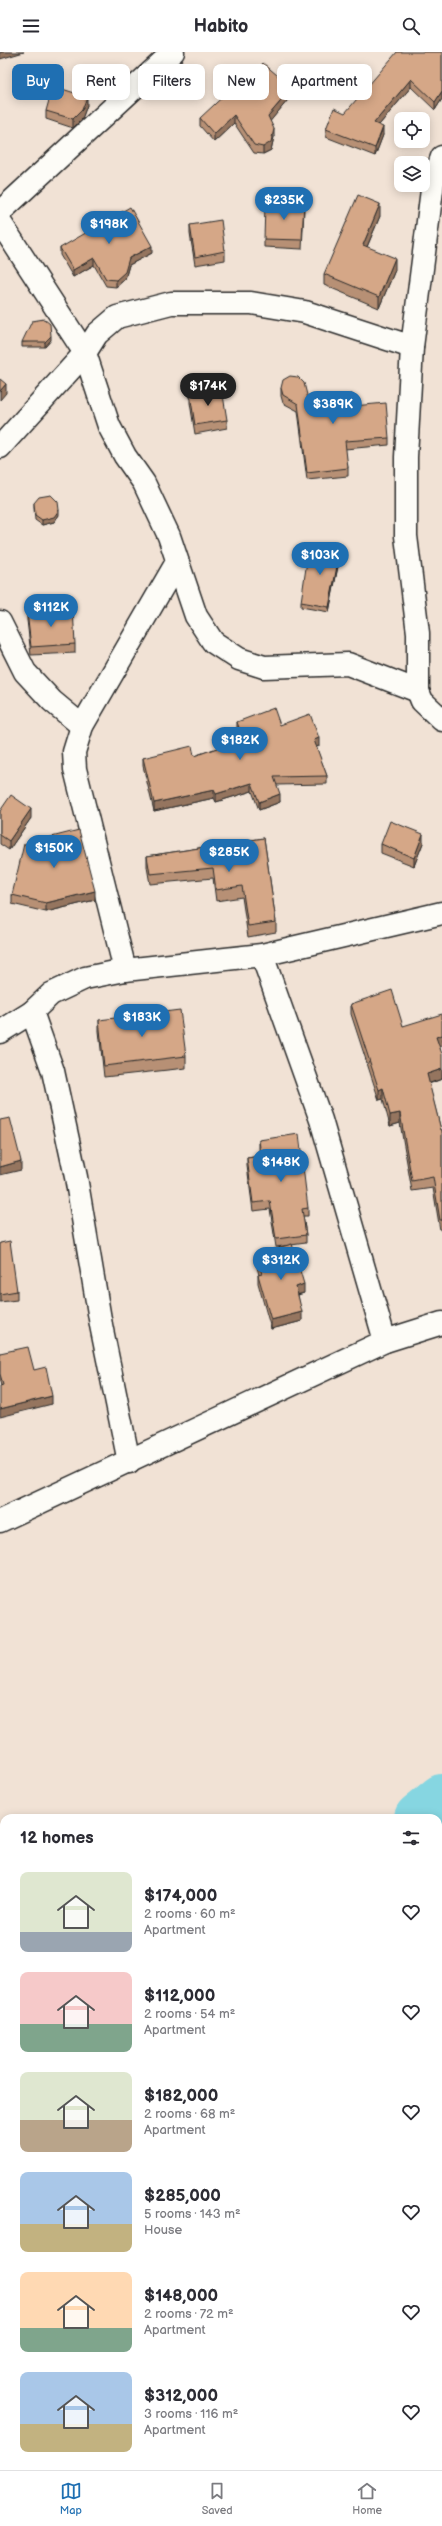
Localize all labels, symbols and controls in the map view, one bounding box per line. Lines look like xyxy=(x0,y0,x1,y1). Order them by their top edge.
icon: menu xyxy=(20,15,42,37)
icon: search xyxy=(400,15,422,37)
text: Habito xyxy=(194,16,248,37)
chip: Buy xyxy=(12,64,64,100)
chip: Rent xyxy=(72,64,130,100)
chip: Filters xyxy=(138,64,205,100)
chip: New xyxy=(213,64,269,100)
chip: Apartment xyxy=(277,64,372,100)
map controls xyxy=(394,112,430,192)
button: locate xyxy=(394,112,430,148)
button: layers xyxy=(394,156,430,192)
pin: $235K xyxy=(256,187,312,221)
text: $235K xyxy=(264,192,304,208)
pin: $198K xyxy=(81,211,137,245)
text: $198K xyxy=(90,216,128,232)
pin: $174K xyxy=(180,373,236,407)
text: $174K xyxy=(189,378,227,394)
pin: $389K xyxy=(305,391,361,425)
text: $389K xyxy=(313,396,353,412)
pin: $103K xyxy=(292,542,348,576)
text: $103K xyxy=(301,547,339,563)
pin: $112K xyxy=(23,594,79,628)
text: $112K xyxy=(33,599,69,615)
pin: $182K xyxy=(212,727,268,761)
text: $182K xyxy=(221,732,259,748)
pin: $150K xyxy=(26,835,82,869)
pin: $285K xyxy=(201,839,257,873)
text: $150K xyxy=(35,840,73,856)
text: $285K xyxy=(209,844,249,860)
pin: $183K xyxy=(114,1004,170,1038)
text: $183K xyxy=(123,1009,161,1025)
pin: $148K xyxy=(253,1149,309,1183)
text: $148K xyxy=(262,1154,300,1170)
pin: $312K xyxy=(253,1247,309,1281)
text: $312K xyxy=(262,1252,300,1268)
icon: filters xyxy=(400,1827,422,1849)
text: 12 homes xyxy=(20,1828,94,1848)
text: $174,000 xyxy=(144,1886,217,1906)
icon: home xyxy=(52,1888,100,1936)
icon: heart xyxy=(400,1901,422,1923)
text: 2 rooms · 60 m² xyxy=(144,1906,236,1922)
text: Apartment xyxy=(144,1922,205,1938)
text: $112,000 xyxy=(144,1986,215,2006)
icon: home xyxy=(52,1988,100,2036)
icon: heart xyxy=(400,2001,422,2023)
text: 2 rooms · 54 m² xyxy=(144,2006,235,2022)
text: Apartment xyxy=(144,2022,205,2038)
text: $182,000 xyxy=(144,2086,218,2106)
icon: home xyxy=(52,2088,100,2136)
icon: heart xyxy=(400,2101,422,2123)
text: 2 rooms · 68 m² xyxy=(144,2106,235,2122)
text: Apartment xyxy=(144,2122,205,2138)
text: $285,000 xyxy=(144,2186,221,2206)
icon: home xyxy=(52,2188,100,2236)
icon: heart xyxy=(400,2201,422,2223)
text: 5 rooms · 143 m² xyxy=(144,2206,241,2222)
text: House xyxy=(144,2222,182,2238)
text: $148,000 xyxy=(144,2286,218,2306)
icon: home xyxy=(52,2288,100,2336)
icon: heart xyxy=(400,2301,422,2323)
text: 2 rooms · 72 m² xyxy=(144,2306,234,2322)
text: Apartment xyxy=(144,2322,205,2338)
text: $312,000 xyxy=(144,2386,218,2406)
icon: home xyxy=(52,2388,100,2436)
icon: heart xyxy=(400,2401,422,2423)
text: 3 rooms · 116 m² xyxy=(144,2406,238,2422)
text: Apartment xyxy=(144,2422,205,2438)
tab: Map xyxy=(60,2480,82,2517)
tab: Saved xyxy=(202,2480,233,2517)
tab: Home xyxy=(352,2480,382,2517)

